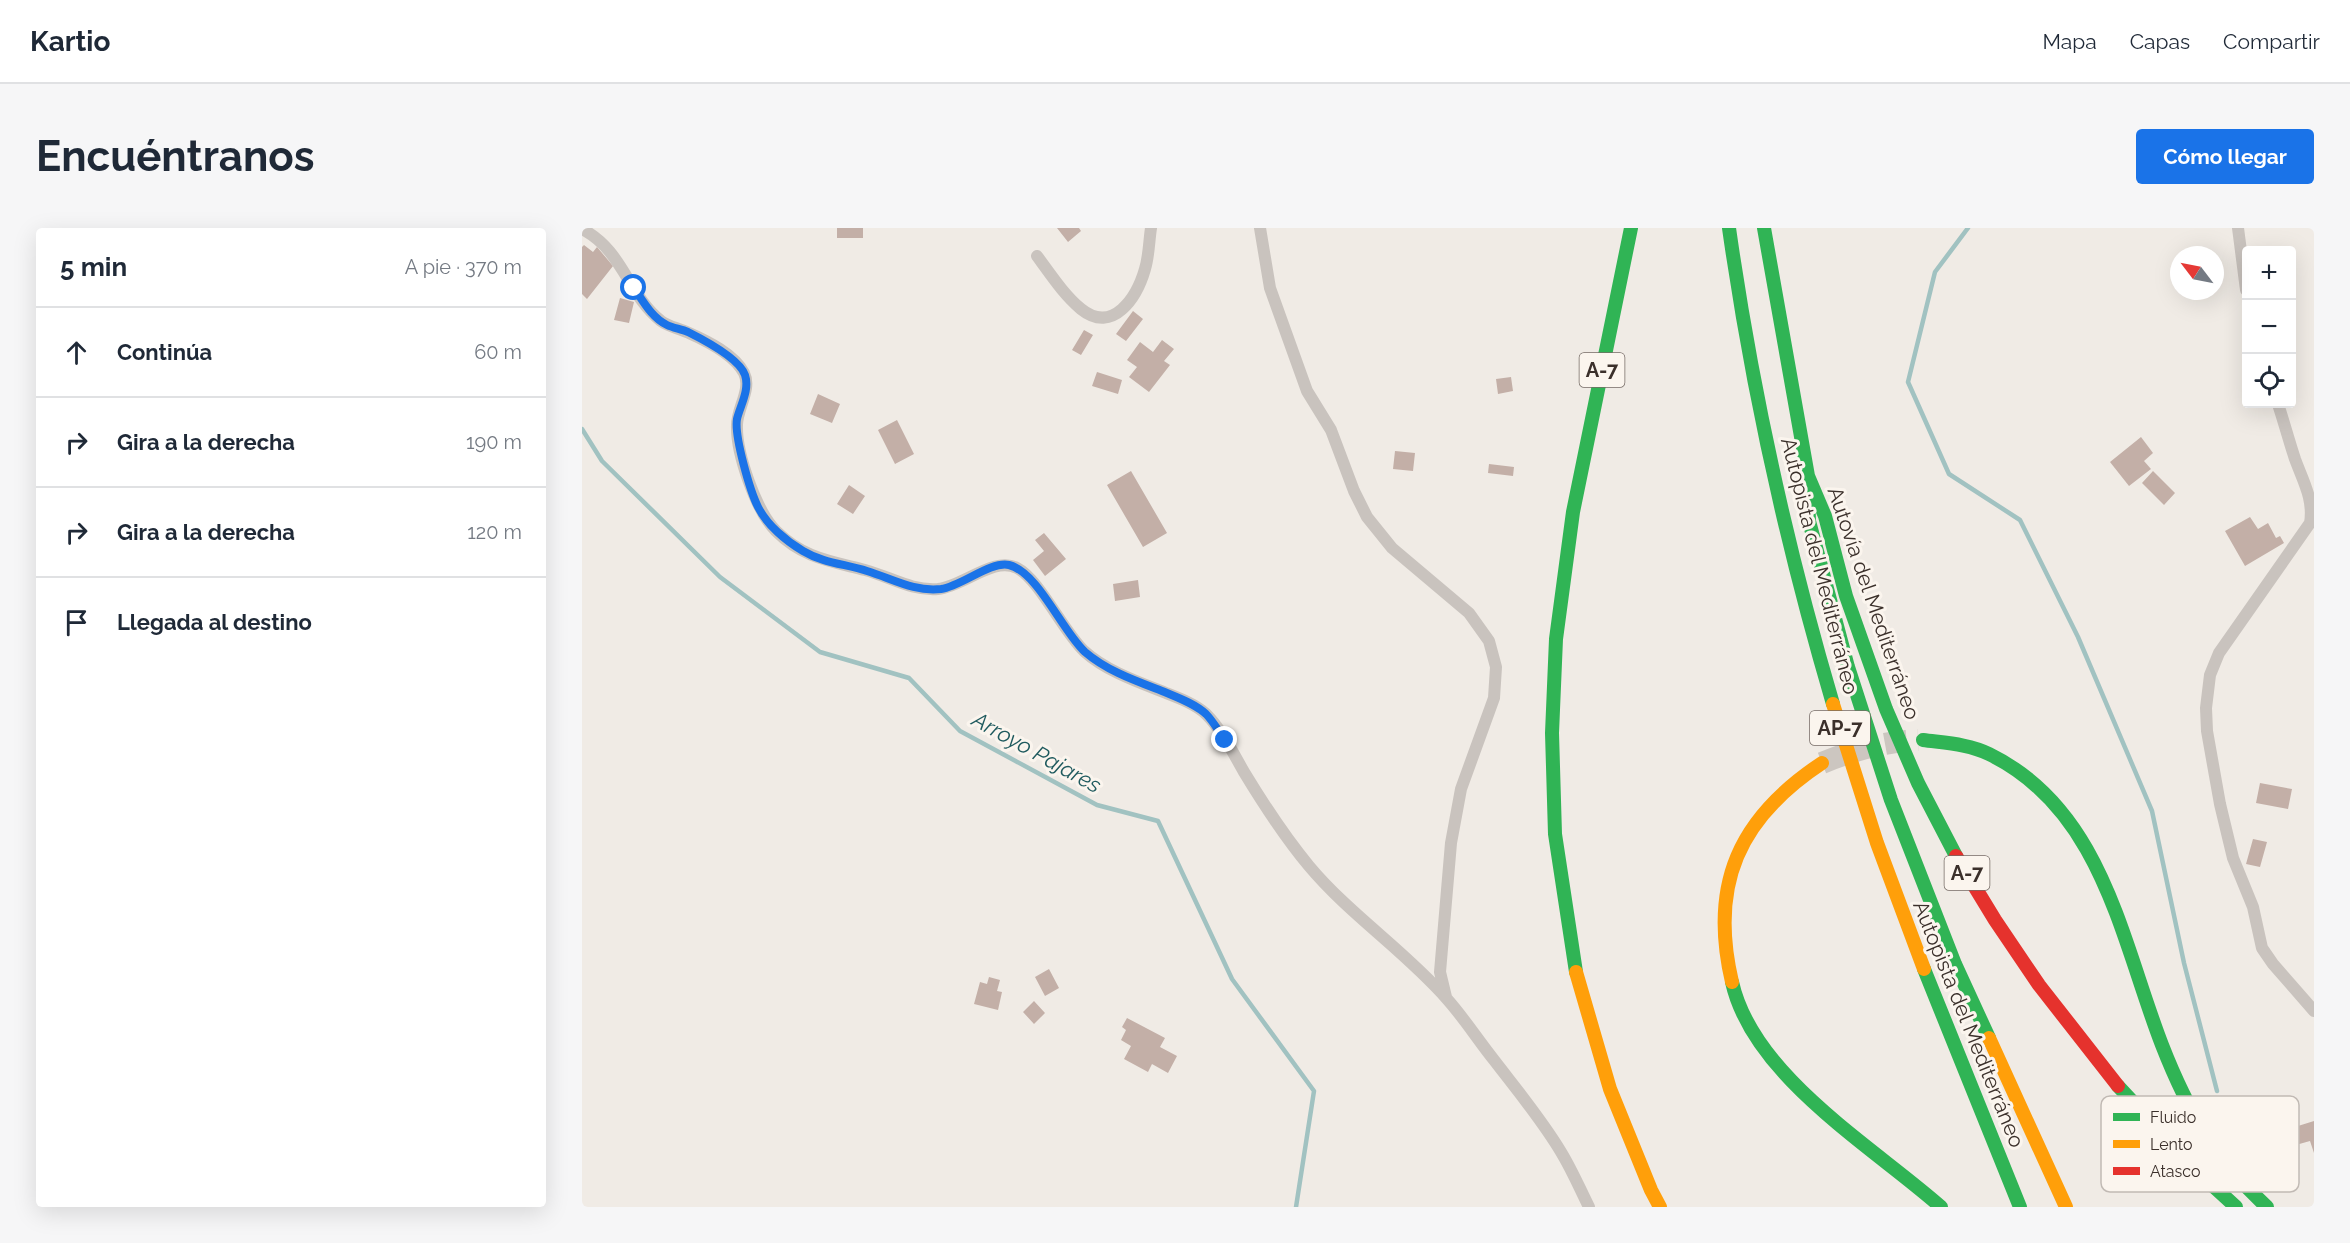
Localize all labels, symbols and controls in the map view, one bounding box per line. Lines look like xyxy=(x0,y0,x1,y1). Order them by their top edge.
text: Kartio xyxy=(30,25,110,58)
text: Mapa xyxy=(2042,29,2097,54)
text: Capas xyxy=(2130,29,2190,54)
text: Compartir xyxy=(2223,29,2320,54)
button: Cómo llegar xyxy=(2136,129,2314,184)
text: Encuéntranos xyxy=(36,132,315,181)
north arrow xyxy=(2170,246,2224,300)
map controls xyxy=(2242,246,2296,408)
button: + xyxy=(2242,246,2296,300)
text: 5 min xyxy=(60,252,127,282)
text: A pie · 370 m xyxy=(405,255,522,279)
route start xyxy=(620,274,646,300)
button: − xyxy=(2242,300,2296,354)
icon: ahead xyxy=(60,336,93,369)
text: Continúa xyxy=(117,339,212,365)
text: 60 m xyxy=(474,340,522,364)
road number: A-7 xyxy=(1580,353,1624,387)
button: locate xyxy=(2242,354,2296,408)
icon: right xyxy=(60,426,93,459)
text: Gira a la derecha xyxy=(117,429,295,455)
text: 190 m xyxy=(466,430,522,454)
street label: Autopista del Mediterráneo xyxy=(1776,435,1864,697)
street label: Autovía del Mediterráneo xyxy=(1822,483,1926,723)
icon: right xyxy=(60,516,93,549)
text: Gira a la derecha xyxy=(117,519,295,545)
text: 120 m xyxy=(467,520,522,544)
icon: arrive xyxy=(60,606,93,639)
text: Llegada al destino xyxy=(117,609,312,635)
water label: Arroyo Pajares xyxy=(967,705,1106,798)
road number: AP-7 xyxy=(1810,711,1870,745)
route end xyxy=(1211,726,1237,752)
road number: A-7 xyxy=(1944,856,1990,890)
street label: Autopista del Mediterráneo xyxy=(1908,897,2030,1151)
legend xyxy=(2101,1096,2299,1192)
text: Fluido xyxy=(2150,1108,2196,1127)
text: Lento xyxy=(2150,1135,2193,1154)
text: Atasco xyxy=(2150,1162,2201,1181)

